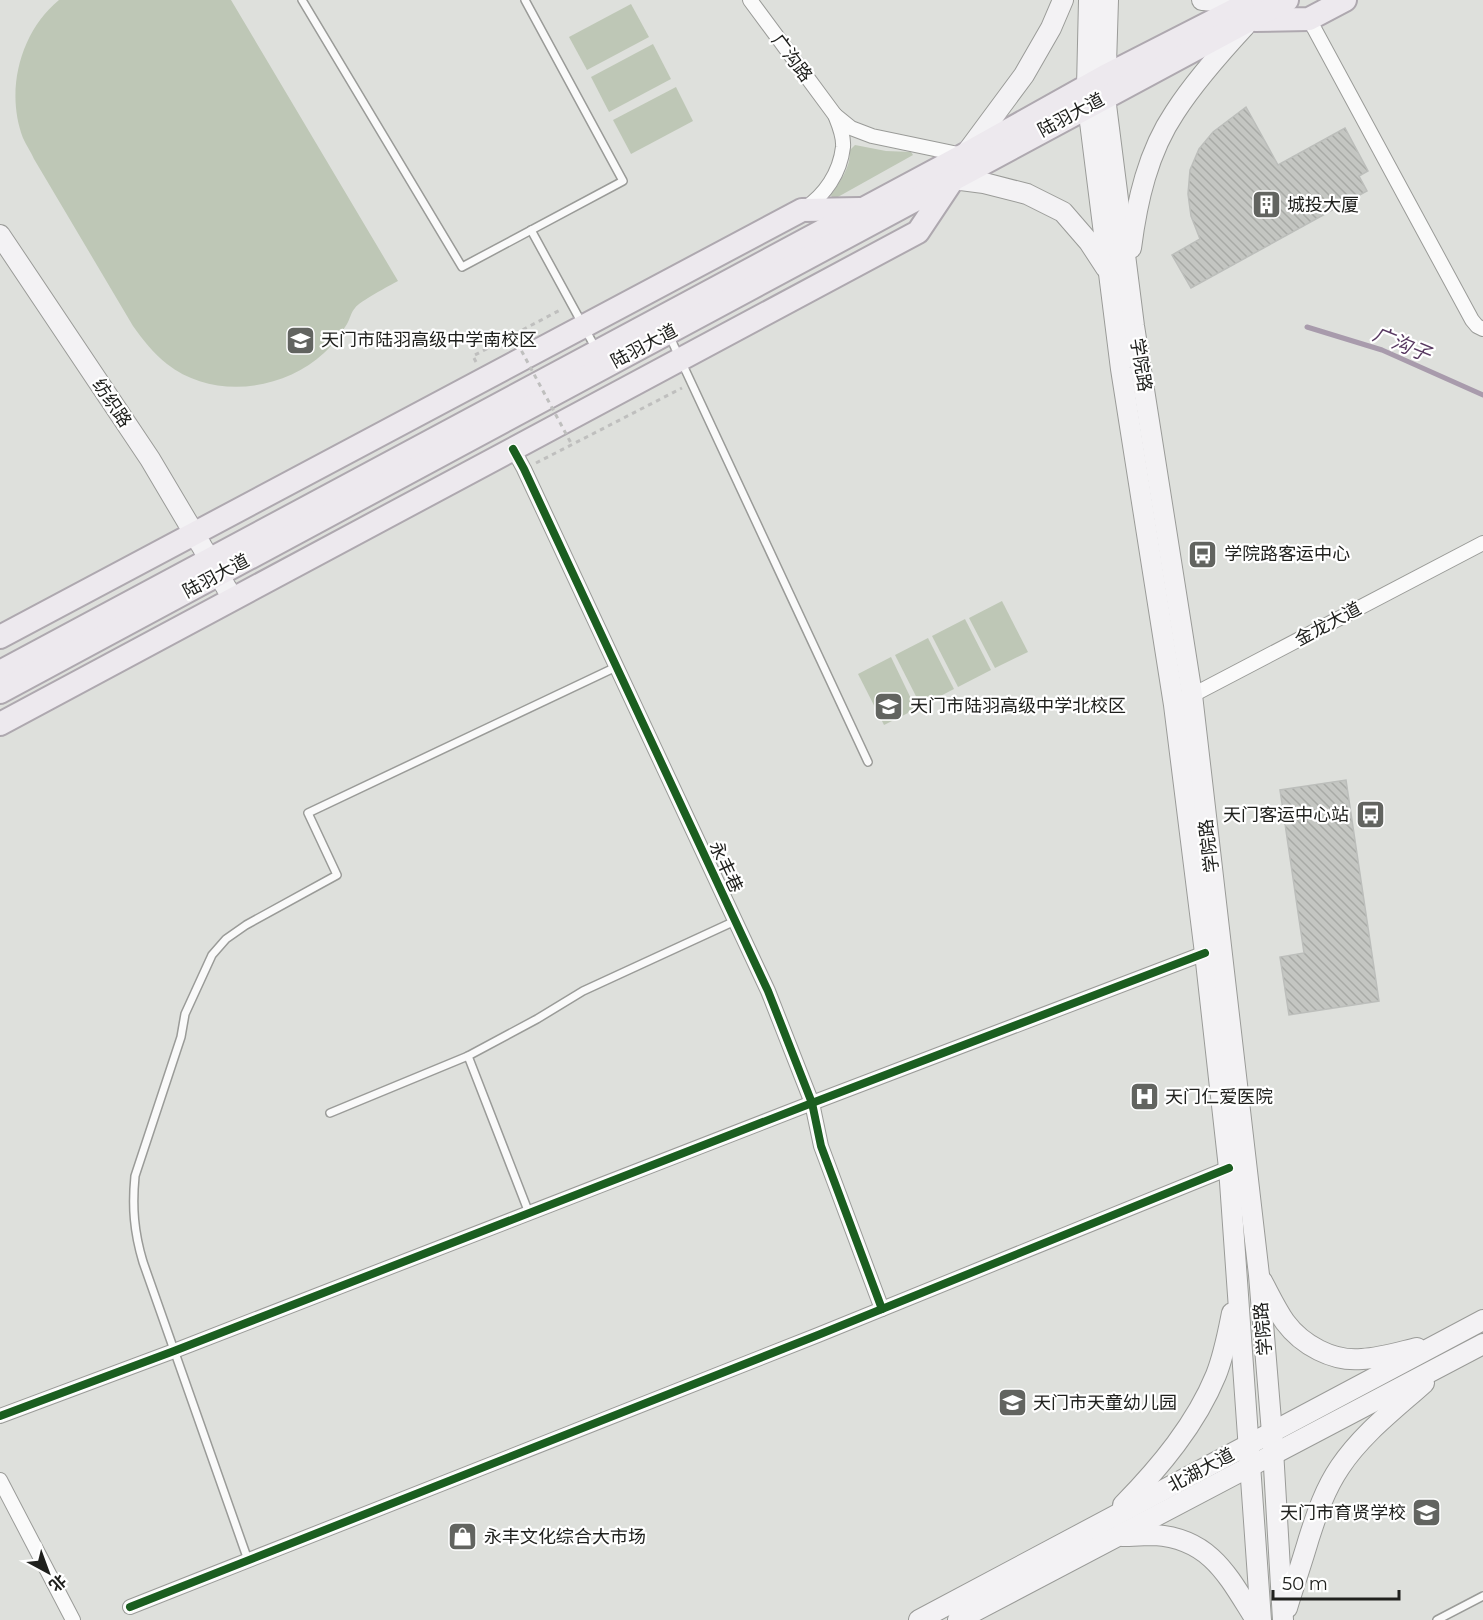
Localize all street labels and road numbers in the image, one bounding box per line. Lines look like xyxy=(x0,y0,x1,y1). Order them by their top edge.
street label: 广沟路 xyxy=(767,30,817,86)
street label: 陆羽大道 xyxy=(1034,88,1108,142)
street label: 陆羽大道 xyxy=(607,319,681,373)
street label: 学院路 xyxy=(1126,337,1156,393)
street label: 纺织路 xyxy=(88,374,136,432)
street label: 陆羽大道 xyxy=(179,549,253,603)
street label: 金龙大道 xyxy=(1291,597,1365,651)
street label: 学院路 xyxy=(1195,818,1223,874)
street label: 永丰巷 xyxy=(705,838,747,896)
street label: 学院路 xyxy=(1250,1301,1276,1357)
street label: 北湖大道 xyxy=(1164,1443,1238,1497)

